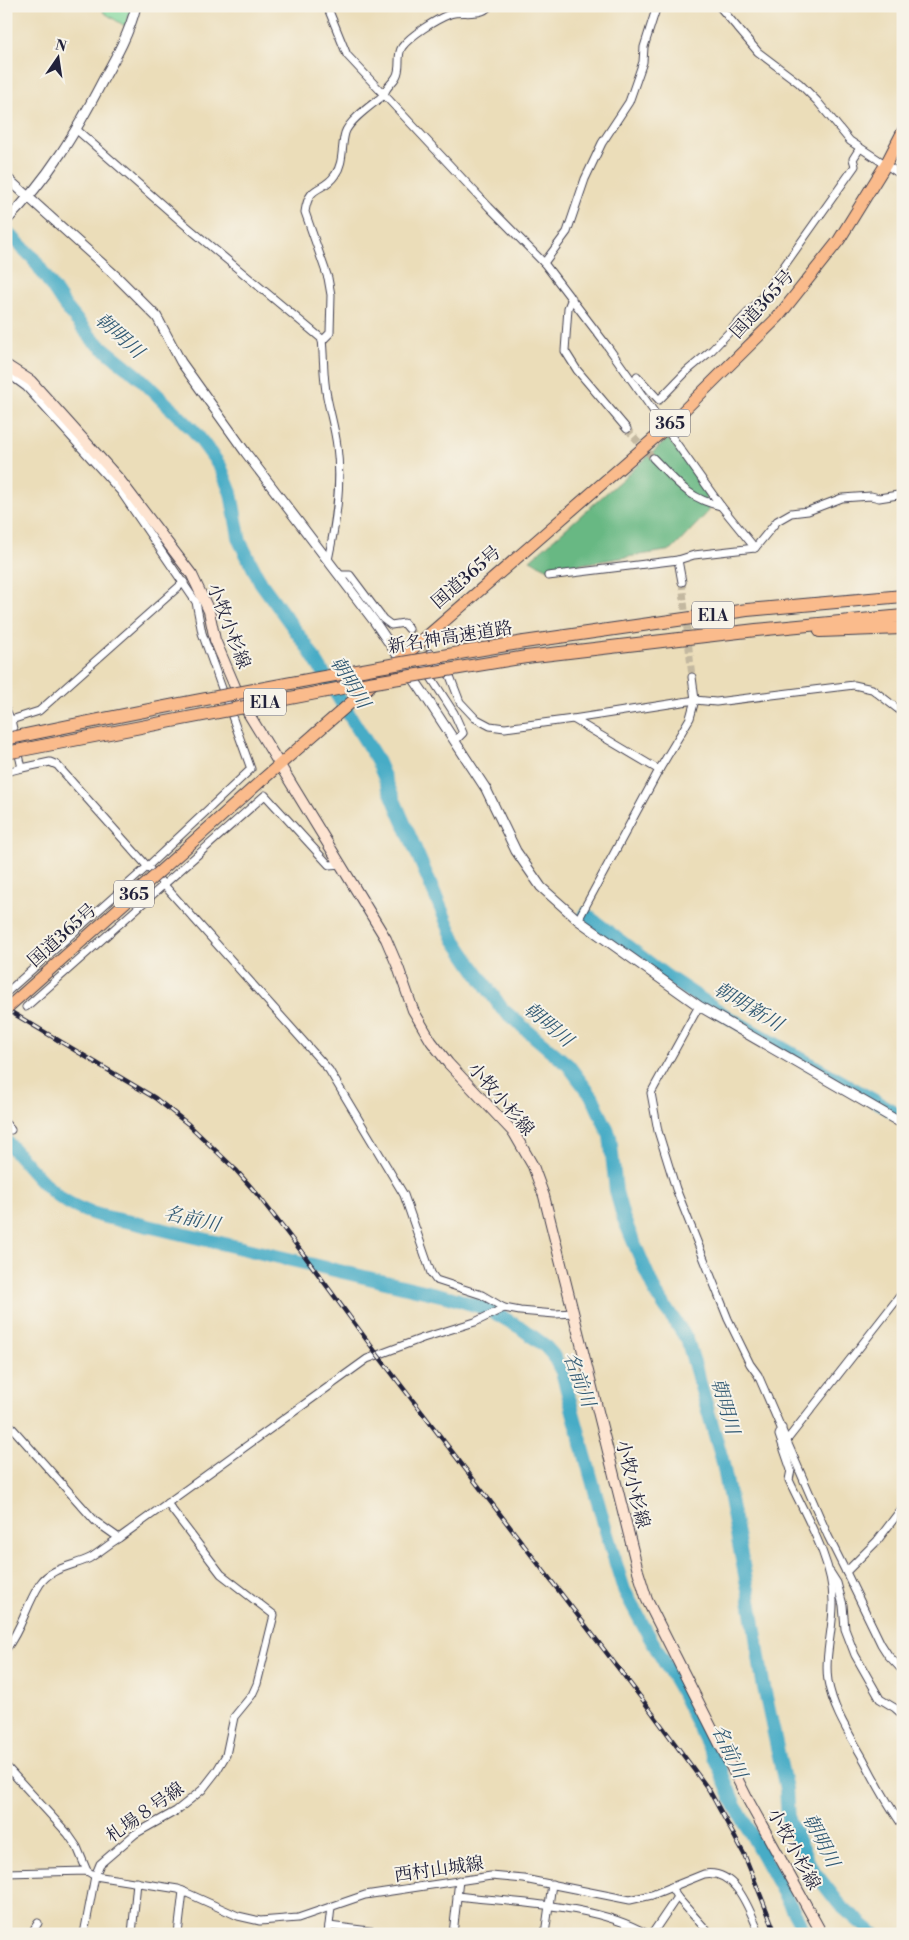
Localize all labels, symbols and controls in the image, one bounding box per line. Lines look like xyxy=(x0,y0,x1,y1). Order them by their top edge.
north arrow xyxy=(32,32,82,82)
text: N xyxy=(53,36,68,56)
street label: 国道365号 xyxy=(725,265,799,344)
water label: 朝明川 xyxy=(90,308,150,365)
road number: 365 xyxy=(650,409,690,436)
street label: 国道365号 xyxy=(427,541,506,614)
street label: 小牧小杉線 xyxy=(202,580,255,672)
road number: E1A xyxy=(692,602,734,628)
street label: 新名神高速道路 xyxy=(386,616,514,659)
water label: 朝明川 xyxy=(325,652,376,715)
road number: E1A xyxy=(244,689,286,716)
road number: 365 xyxy=(114,881,154,908)
street label: 国道365号 xyxy=(23,898,102,972)
water label: 朝明新川 xyxy=(710,977,789,1038)
water label: 朝明川 xyxy=(519,997,579,1054)
street label: 小牧小杉線 xyxy=(462,1058,539,1141)
water label: 名前川 xyxy=(161,1201,224,1238)
water label: 名前川 xyxy=(558,1348,601,1412)
water label: 朝明川 xyxy=(706,1376,745,1439)
street label: 小牧小杉線 xyxy=(610,1438,655,1531)
water label: 名前川 xyxy=(706,1721,753,1784)
street label: 札場８号線 xyxy=(102,1777,189,1848)
street label: 小牧小杉線 xyxy=(762,1804,825,1894)
water label: 朝明川 xyxy=(797,1810,846,1873)
street label: 西村山城線 xyxy=(393,1852,485,1887)

